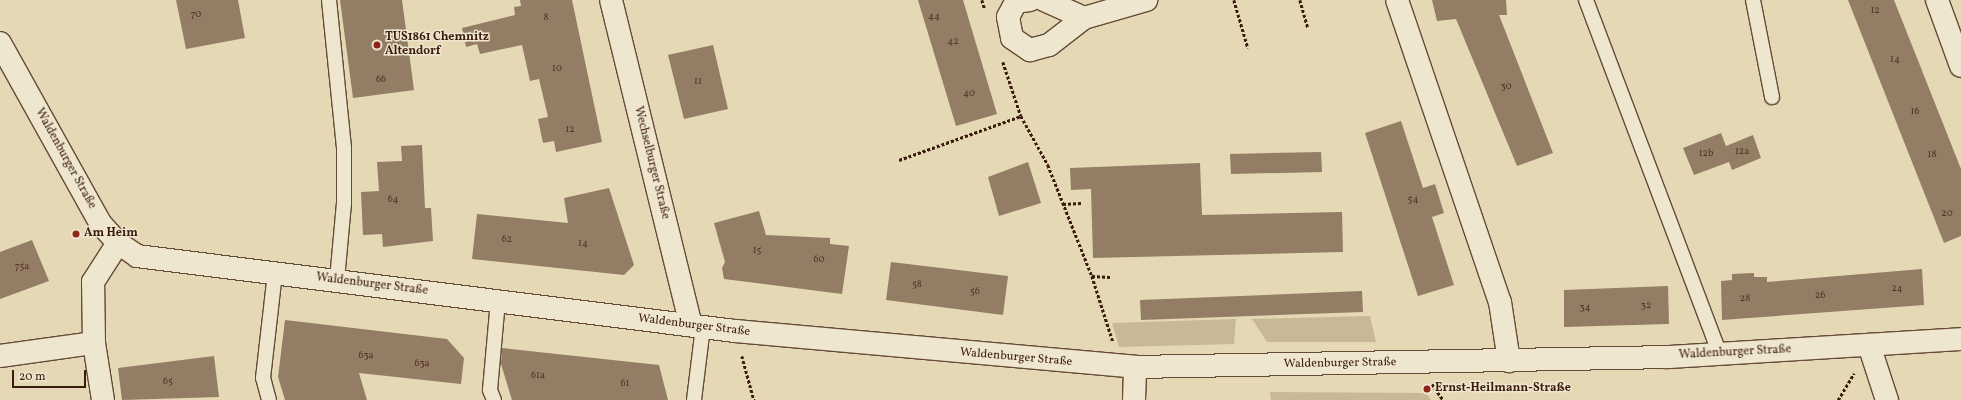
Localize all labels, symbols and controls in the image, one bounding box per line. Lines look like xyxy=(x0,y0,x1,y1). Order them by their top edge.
house number: 12 xyxy=(1870,5,1880,17)
house number: 70 xyxy=(191,9,201,21)
house number: 44 xyxy=(928,11,940,23)
house number: 8 xyxy=(543,12,549,24)
place label: TUS1861 Chemnitz Altendorf xyxy=(385,31,489,59)
house number: 42 xyxy=(947,36,959,48)
marker: TUS1861 Chemnitz Altendorf xyxy=(372,40,382,50)
house number: 14 xyxy=(1890,54,1900,66)
house number: 10 xyxy=(552,63,562,75)
house number: 66 xyxy=(376,74,386,86)
house number: 11 xyxy=(694,76,702,88)
house number: 30 xyxy=(1501,81,1511,93)
house number: 40 xyxy=(963,88,975,100)
street label: Wechselburger Straße xyxy=(630,105,672,221)
street label: Waldenburger Straße xyxy=(31,106,99,212)
house number: 16 xyxy=(1911,106,1919,118)
house number: 12 xyxy=(565,124,575,136)
house number: 12a xyxy=(1735,146,1749,158)
house number: 12b xyxy=(1699,148,1713,160)
house number: 18 xyxy=(1928,149,1936,161)
house number: 64 xyxy=(388,194,398,206)
house number: 54 xyxy=(1408,194,1418,206)
house number: 20 xyxy=(1941,208,1953,220)
place label: Am Heim xyxy=(84,227,138,241)
marker: Am Heim xyxy=(71,229,81,239)
house number: 62 xyxy=(502,234,512,246)
house number: 14 xyxy=(578,238,588,250)
house number: 15 xyxy=(753,245,761,257)
house number: 60 xyxy=(813,254,825,266)
house number: 75a xyxy=(15,261,29,273)
street label: Waldenburger Straße xyxy=(315,271,429,299)
house number: 58 xyxy=(912,279,922,291)
house number: 24 xyxy=(1891,283,1903,295)
house number: 56 xyxy=(970,286,980,298)
house number: 26 xyxy=(1815,290,1825,302)
house number: 28 xyxy=(1740,293,1750,305)
house number: 32 xyxy=(1641,300,1651,312)
house number: 34 xyxy=(1579,302,1591,314)
street label: Waldenburger Straße xyxy=(637,312,751,340)
street label: Waldenburger Straße xyxy=(1678,343,1792,363)
street label: Waldenburger Straße xyxy=(959,346,1073,370)
house number: 63a xyxy=(358,350,374,362)
street label: Waldenburger Straße xyxy=(1284,356,1396,372)
house number: 63a xyxy=(414,358,430,370)
scale bar xyxy=(14,362,88,388)
text: 20 m xyxy=(19,369,46,385)
house number: 61a xyxy=(531,370,545,382)
house number: 65 xyxy=(163,376,173,388)
house number: 61 xyxy=(621,378,629,390)
place label: Ernst-Heilmann-Straße xyxy=(1435,382,1571,396)
marker: Ernst-Heilmann-Straße xyxy=(1422,384,1432,394)

